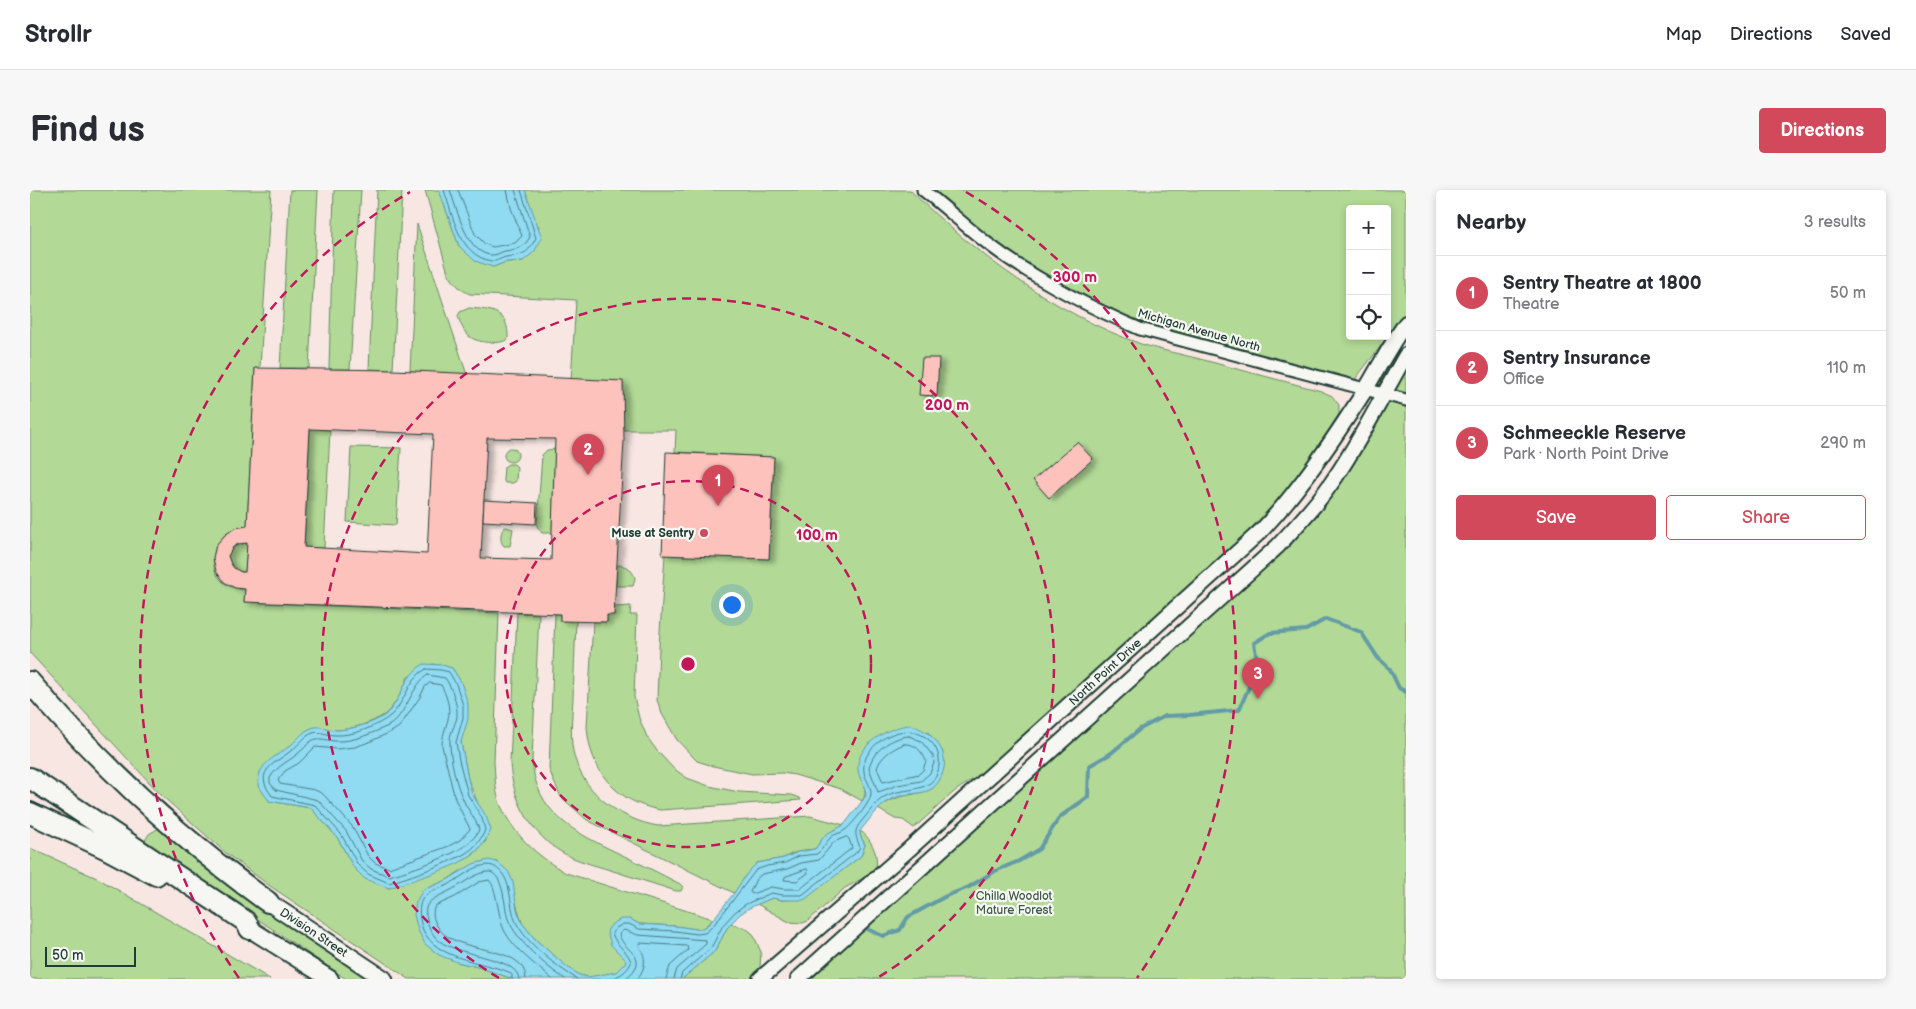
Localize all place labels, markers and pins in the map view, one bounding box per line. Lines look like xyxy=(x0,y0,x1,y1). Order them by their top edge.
pin: 2 xyxy=(572,434,604,475)
pin: 1 xyxy=(702,465,734,506)
place label: Muse at Sentry xyxy=(611,526,695,541)
marker: Muse at Sentry xyxy=(698,527,710,539)
centre of rings xyxy=(679,655,697,673)
pin: 3 xyxy=(1242,658,1274,699)

